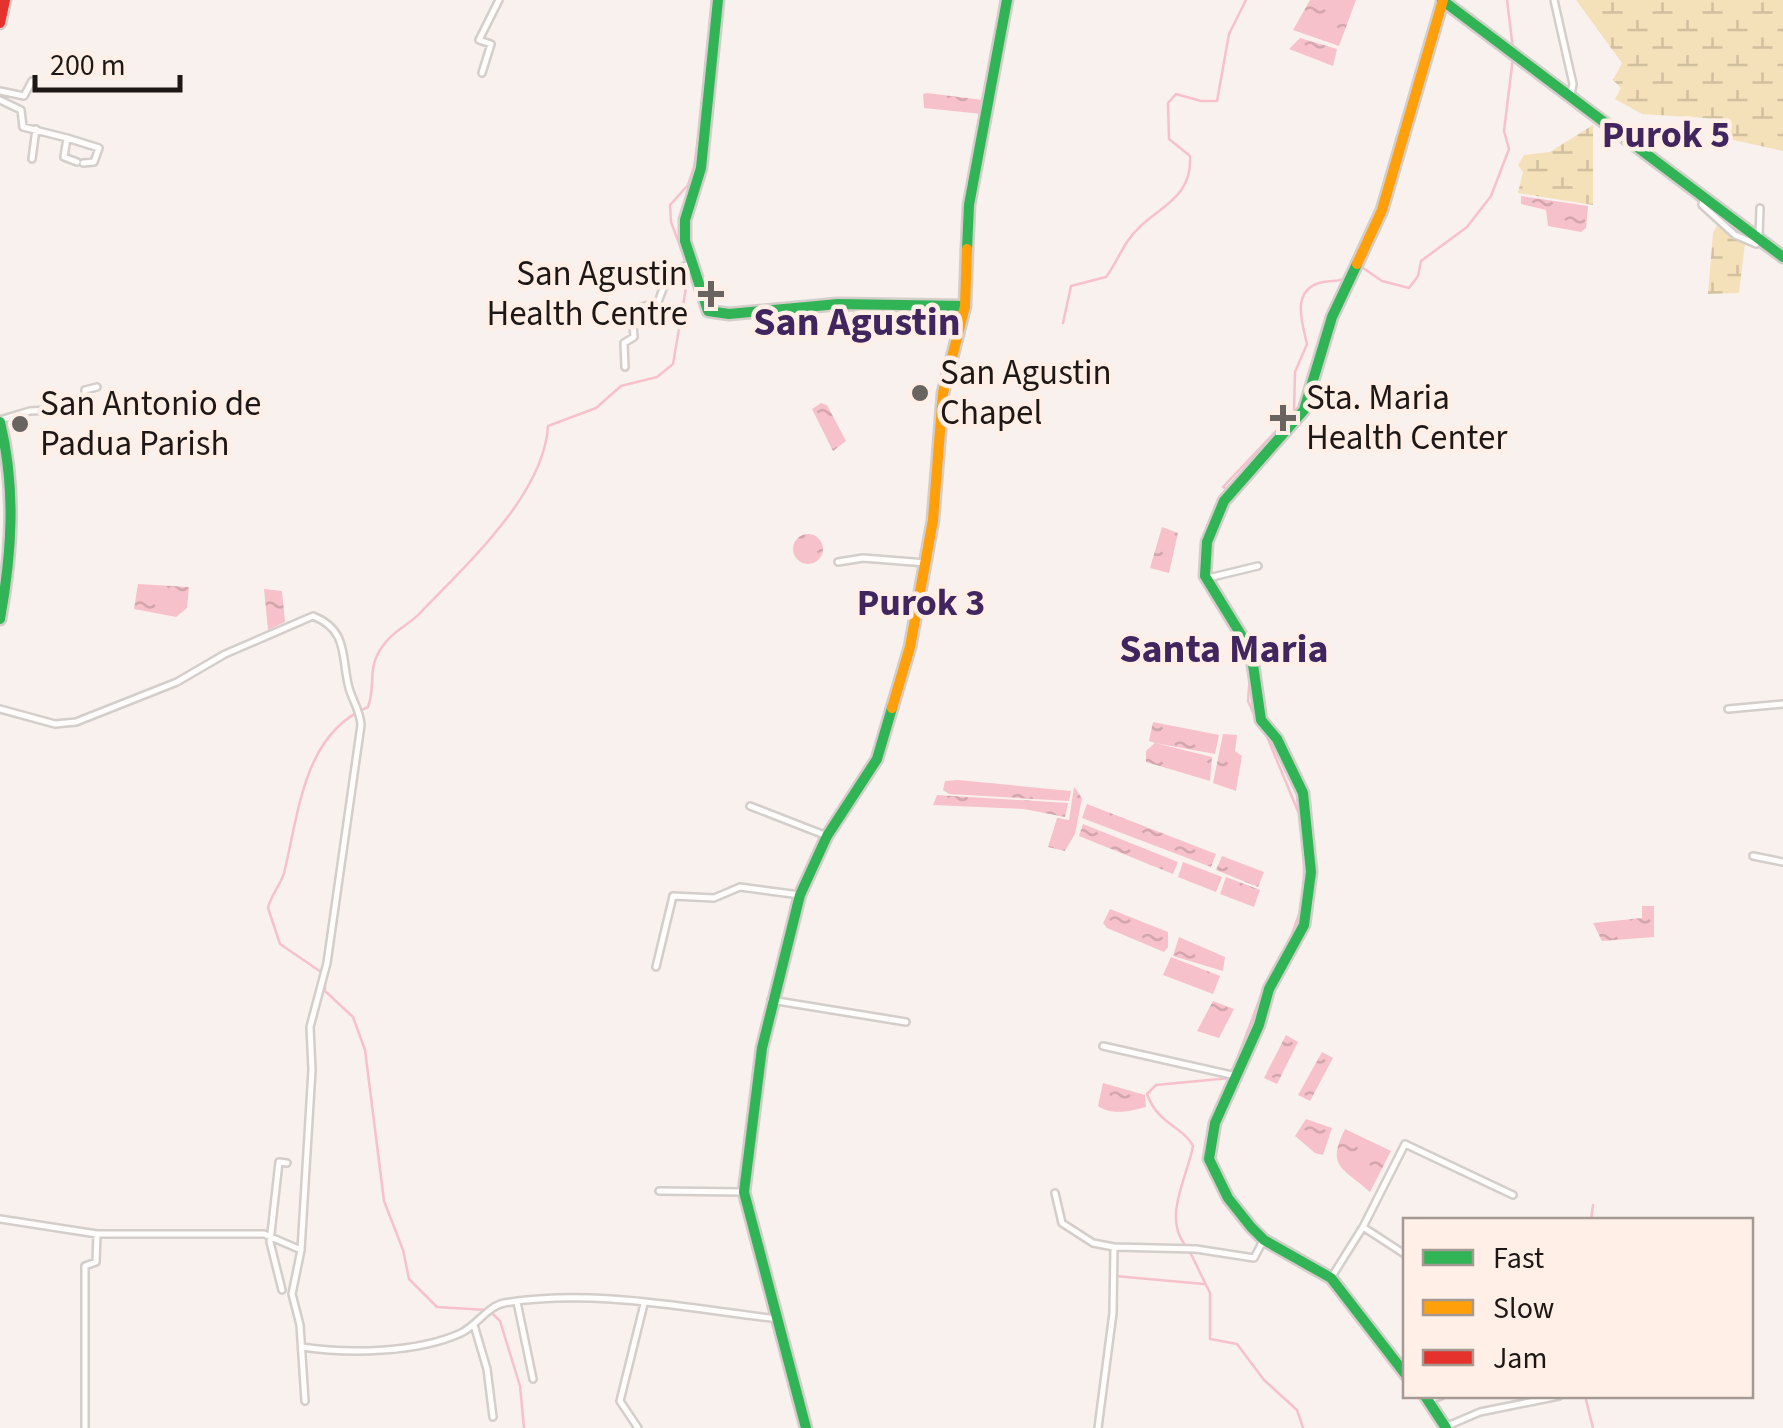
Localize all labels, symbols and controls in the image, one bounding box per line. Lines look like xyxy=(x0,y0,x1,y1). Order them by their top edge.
scale bar xyxy=(35,30,180,92)
text: 200 m xyxy=(50,44,126,87)
district label: Purok 5 xyxy=(1602,108,1730,162)
place label: San Agustin Health Centre xyxy=(486,249,688,339)
marker: San Agustin Health Centre xyxy=(698,281,724,307)
district label: San Agustin xyxy=(753,294,961,351)
place label: San Agustin Chapel xyxy=(940,348,1112,438)
place label: Sta. Maria Health Center xyxy=(1306,373,1508,463)
place label: San Antonio de Padua Parish xyxy=(40,379,261,469)
marker: San Agustin Chapel xyxy=(909,382,931,404)
marker: Sta. Maria Health Center xyxy=(1270,405,1296,431)
marker: San Antonio de Padua Parish xyxy=(9,413,31,435)
district label: Purok 3 xyxy=(857,576,985,630)
district label: Santa Maria xyxy=(1119,621,1329,678)
legend xyxy=(1403,1218,1753,1398)
text: Fast xyxy=(1493,1237,1544,1280)
text: Slow xyxy=(1493,1287,1554,1330)
text: Jam xyxy=(1493,1337,1547,1380)

